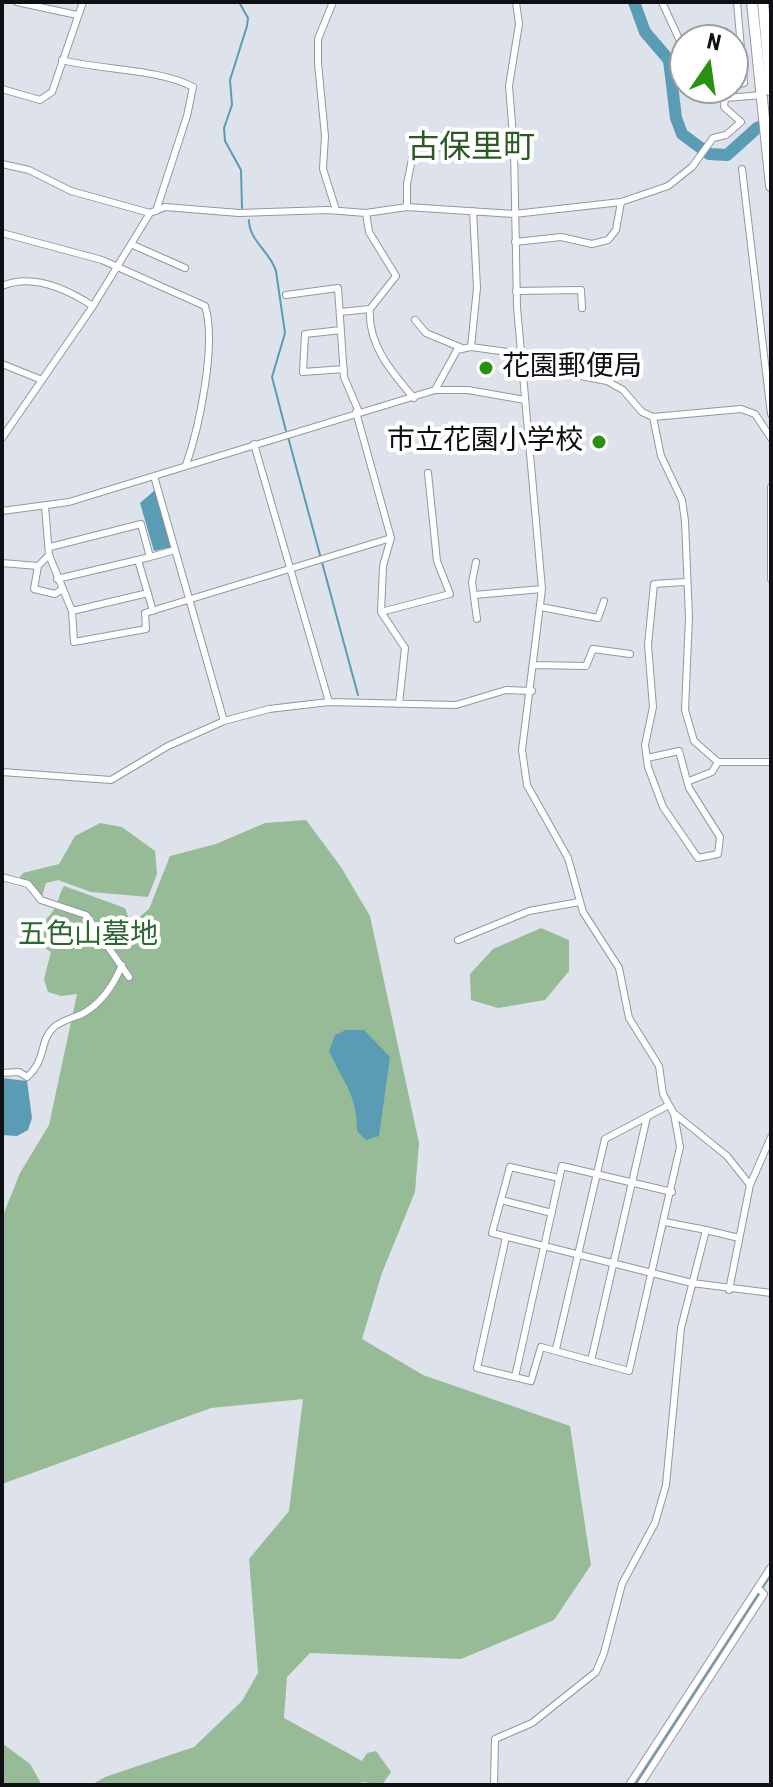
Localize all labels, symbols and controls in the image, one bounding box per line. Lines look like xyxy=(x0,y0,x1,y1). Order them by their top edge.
north arrow xyxy=(669,24,749,104)
text: N xyxy=(705,28,723,56)
district label: 古保里町 xyxy=(407,130,535,168)
place label: 花園郵便局 xyxy=(502,351,642,385)
marker: 花園郵便局 xyxy=(477,359,495,377)
place label: 市立花園小学校 xyxy=(387,425,583,459)
marker: 市立花園小学校 xyxy=(590,433,608,451)
park label: 五色山墓地 xyxy=(18,919,158,953)

